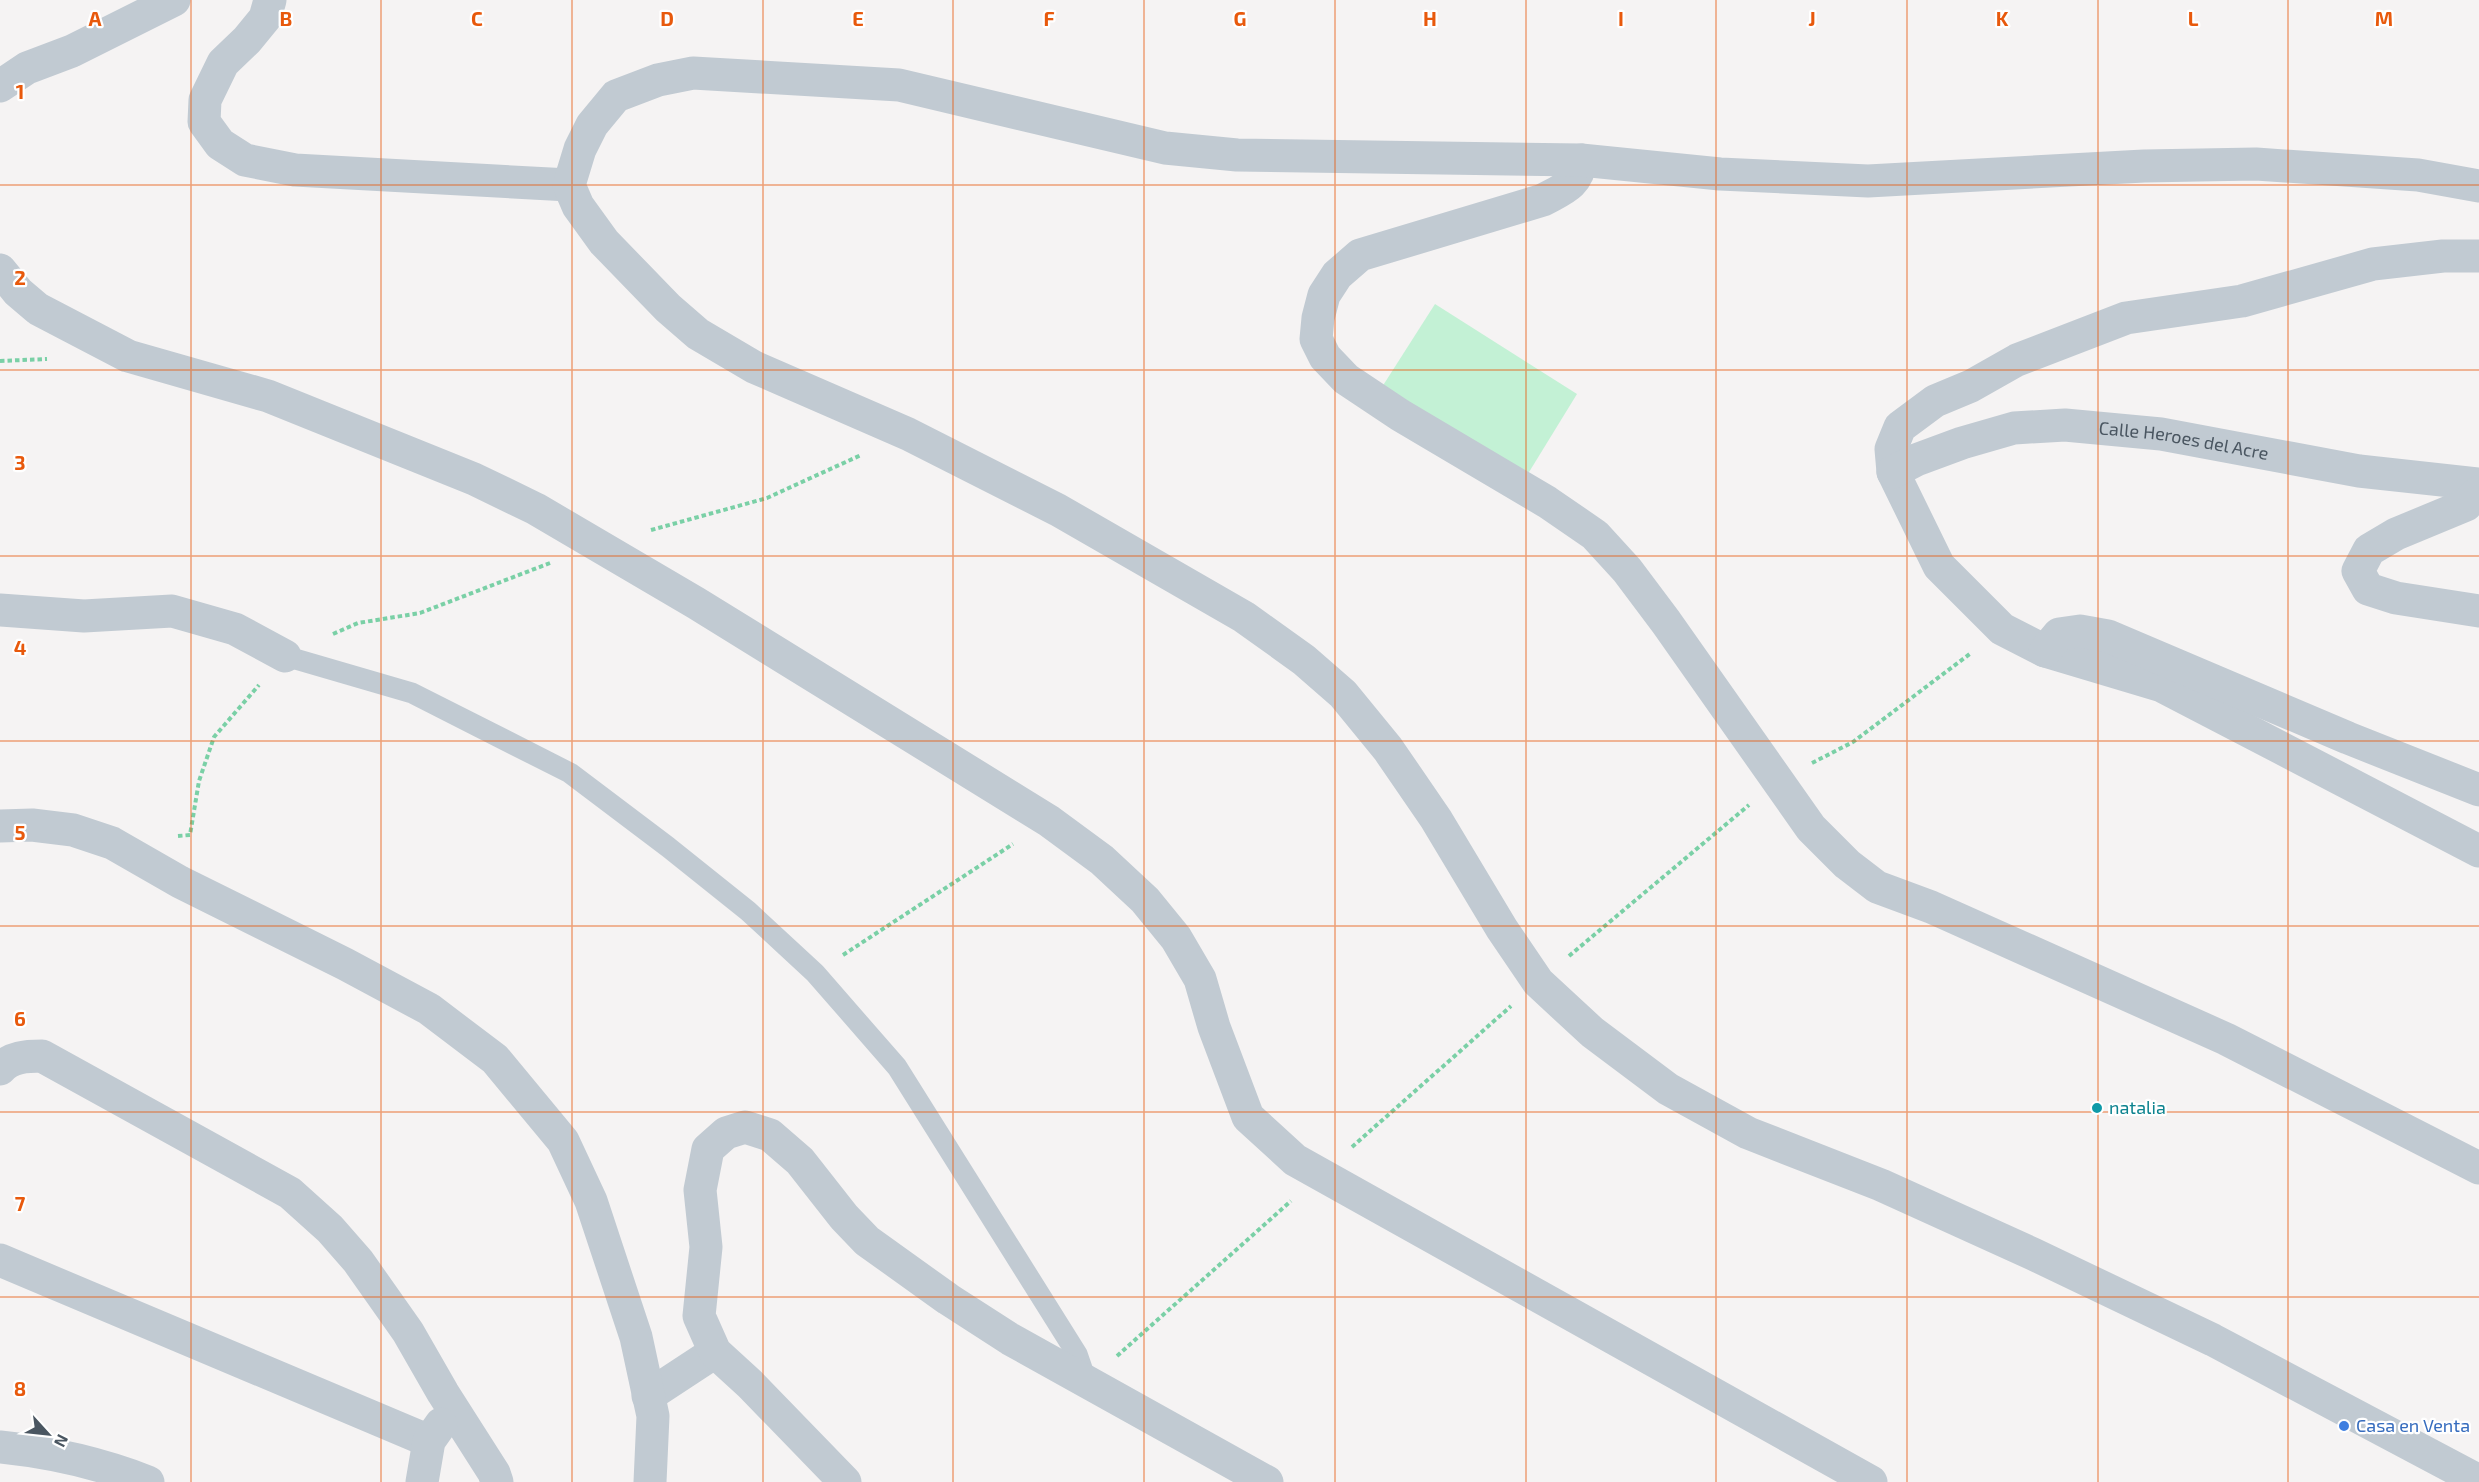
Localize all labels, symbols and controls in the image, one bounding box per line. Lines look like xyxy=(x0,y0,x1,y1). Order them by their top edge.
text: A xyxy=(88,6,102,30)
text: B xyxy=(280,6,292,30)
text: C xyxy=(471,6,483,30)
text: D xyxy=(660,6,674,30)
text: E xyxy=(852,6,864,30)
text: F xyxy=(1043,6,1055,30)
text: G xyxy=(1234,6,1246,30)
text: H xyxy=(1423,6,1437,30)
text: I xyxy=(1618,6,1624,30)
text: J xyxy=(1808,6,1816,30)
text: K xyxy=(1996,6,2009,30)
text: L xyxy=(2188,6,2199,30)
text: M xyxy=(2375,6,2393,30)
text: 1 xyxy=(16,79,24,103)
text: 2 xyxy=(14,265,26,289)
street label: Calle Heroes del Acre xyxy=(2098,416,2270,464)
text: 3 xyxy=(14,450,26,474)
text: 4 xyxy=(14,635,27,659)
text: 5 xyxy=(14,820,26,844)
text: 6 xyxy=(14,1006,26,1030)
place label: natalia xyxy=(2109,1096,2166,1118)
marker: natalia xyxy=(2090,1101,2104,1115)
text: 7 xyxy=(15,1191,26,1215)
text: 8 xyxy=(14,1376,26,1400)
north arrow xyxy=(18,1404,78,1464)
place label: Casa en Venta xyxy=(2356,1414,2470,1436)
marker: Casa en Venta xyxy=(2337,1419,2351,1433)
text: N xyxy=(51,1432,73,1451)

